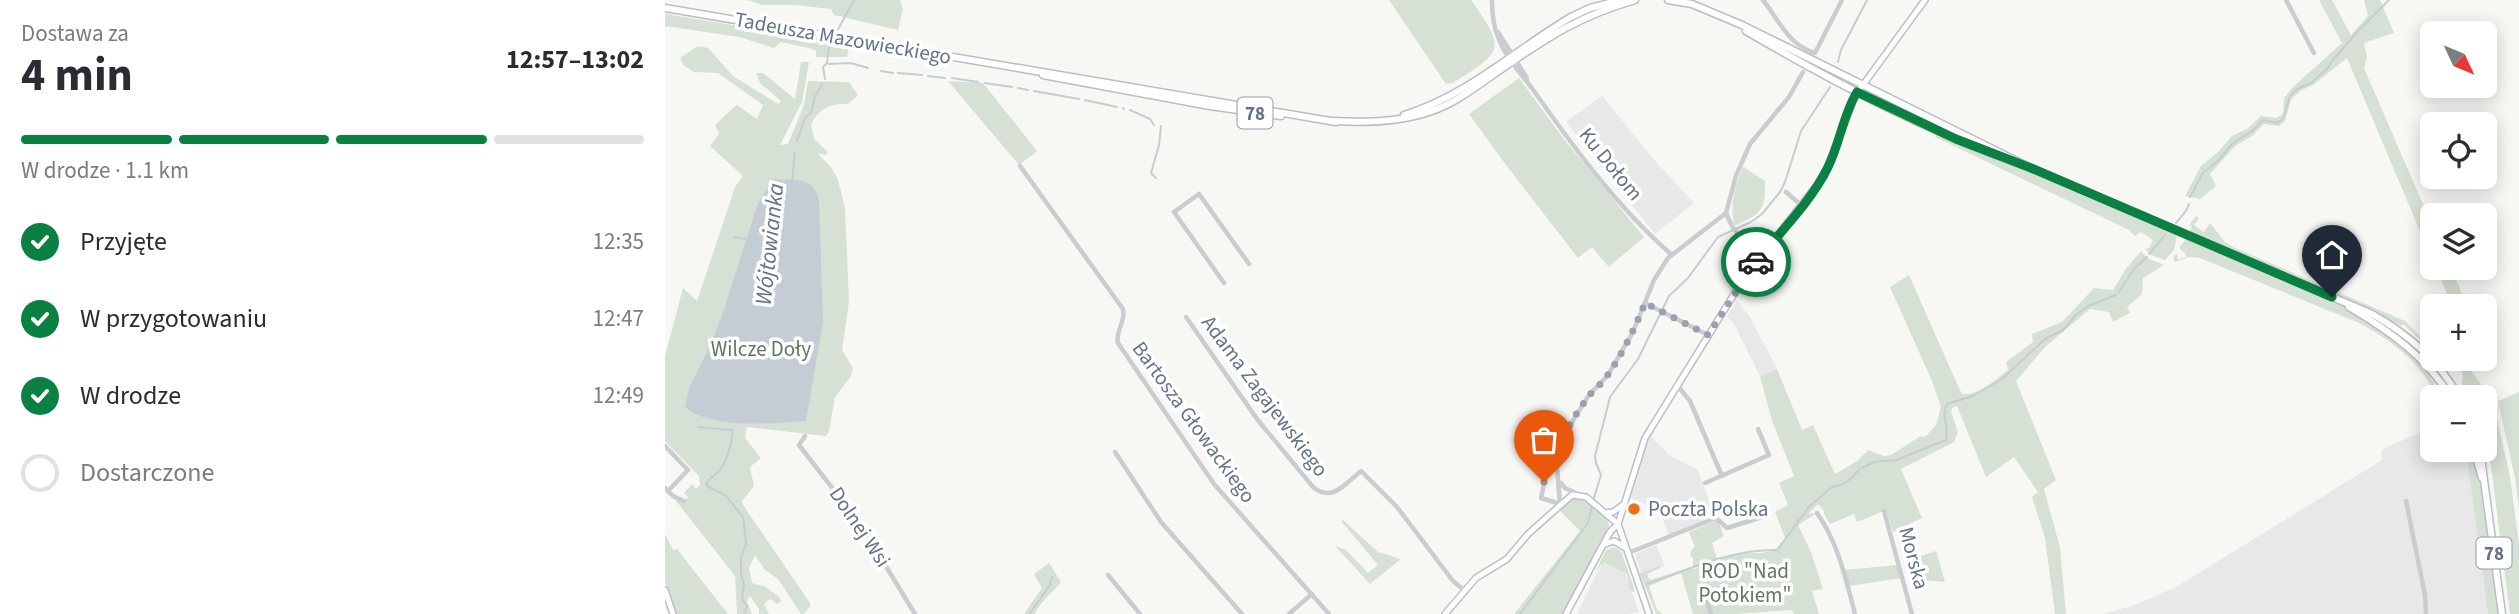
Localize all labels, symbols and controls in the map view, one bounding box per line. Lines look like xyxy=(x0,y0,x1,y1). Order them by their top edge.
street label: Tadeusza Mazowieckiego xyxy=(732,4,954,72)
text: Dostawa za xyxy=(21,17,129,50)
north arrow xyxy=(2420,21,2497,98)
map controls xyxy=(2420,21,2497,462)
text: 12:57–13:02 xyxy=(506,41,644,78)
text: 4 min xyxy=(21,43,133,108)
road number: 78 xyxy=(1237,97,1273,128)
button: locate xyxy=(2420,112,2497,189)
street label: Ku Dołom xyxy=(1572,121,1650,207)
text: W drodze · 1.1 km xyxy=(21,154,189,187)
water label: Wójtowianka xyxy=(747,181,792,307)
button: layers xyxy=(2420,203,2497,280)
icon: check xyxy=(21,223,59,261)
text: Przyjęte xyxy=(80,223,167,260)
text: 12:35 xyxy=(593,225,644,258)
pin xyxy=(2302,225,2362,297)
courier xyxy=(1721,227,1791,297)
icon: home xyxy=(2313,236,2351,274)
icon: car xyxy=(1737,243,1775,281)
button: + xyxy=(2420,294,2497,371)
icon: check xyxy=(21,300,59,338)
text: W przygotowaniu xyxy=(80,300,267,337)
text: 12:47 xyxy=(593,302,644,335)
street label: Adama Zagajewskiego xyxy=(1194,309,1336,483)
park label: Wilcze Doły xyxy=(711,334,811,364)
street label: Bartosza Głowackiego xyxy=(1125,335,1263,509)
icon: check xyxy=(21,377,59,415)
text: W drodze xyxy=(80,377,181,414)
text: 12:49 xyxy=(593,379,644,412)
button: − xyxy=(2420,385,2497,462)
pin xyxy=(1514,410,1574,482)
icon: bag xyxy=(1525,421,1563,459)
text: Dostarczone xyxy=(80,454,214,491)
street label: Dolnej Wsi xyxy=(822,481,898,573)
place label: Poczta Polska xyxy=(1648,494,1768,524)
marker: Poczta Polska xyxy=(1626,501,1642,517)
street label: Morska xyxy=(1891,523,1937,593)
road number: 78 xyxy=(2477,538,2511,568)
park label: ROD "Nad Potokiem" xyxy=(1699,556,1791,610)

